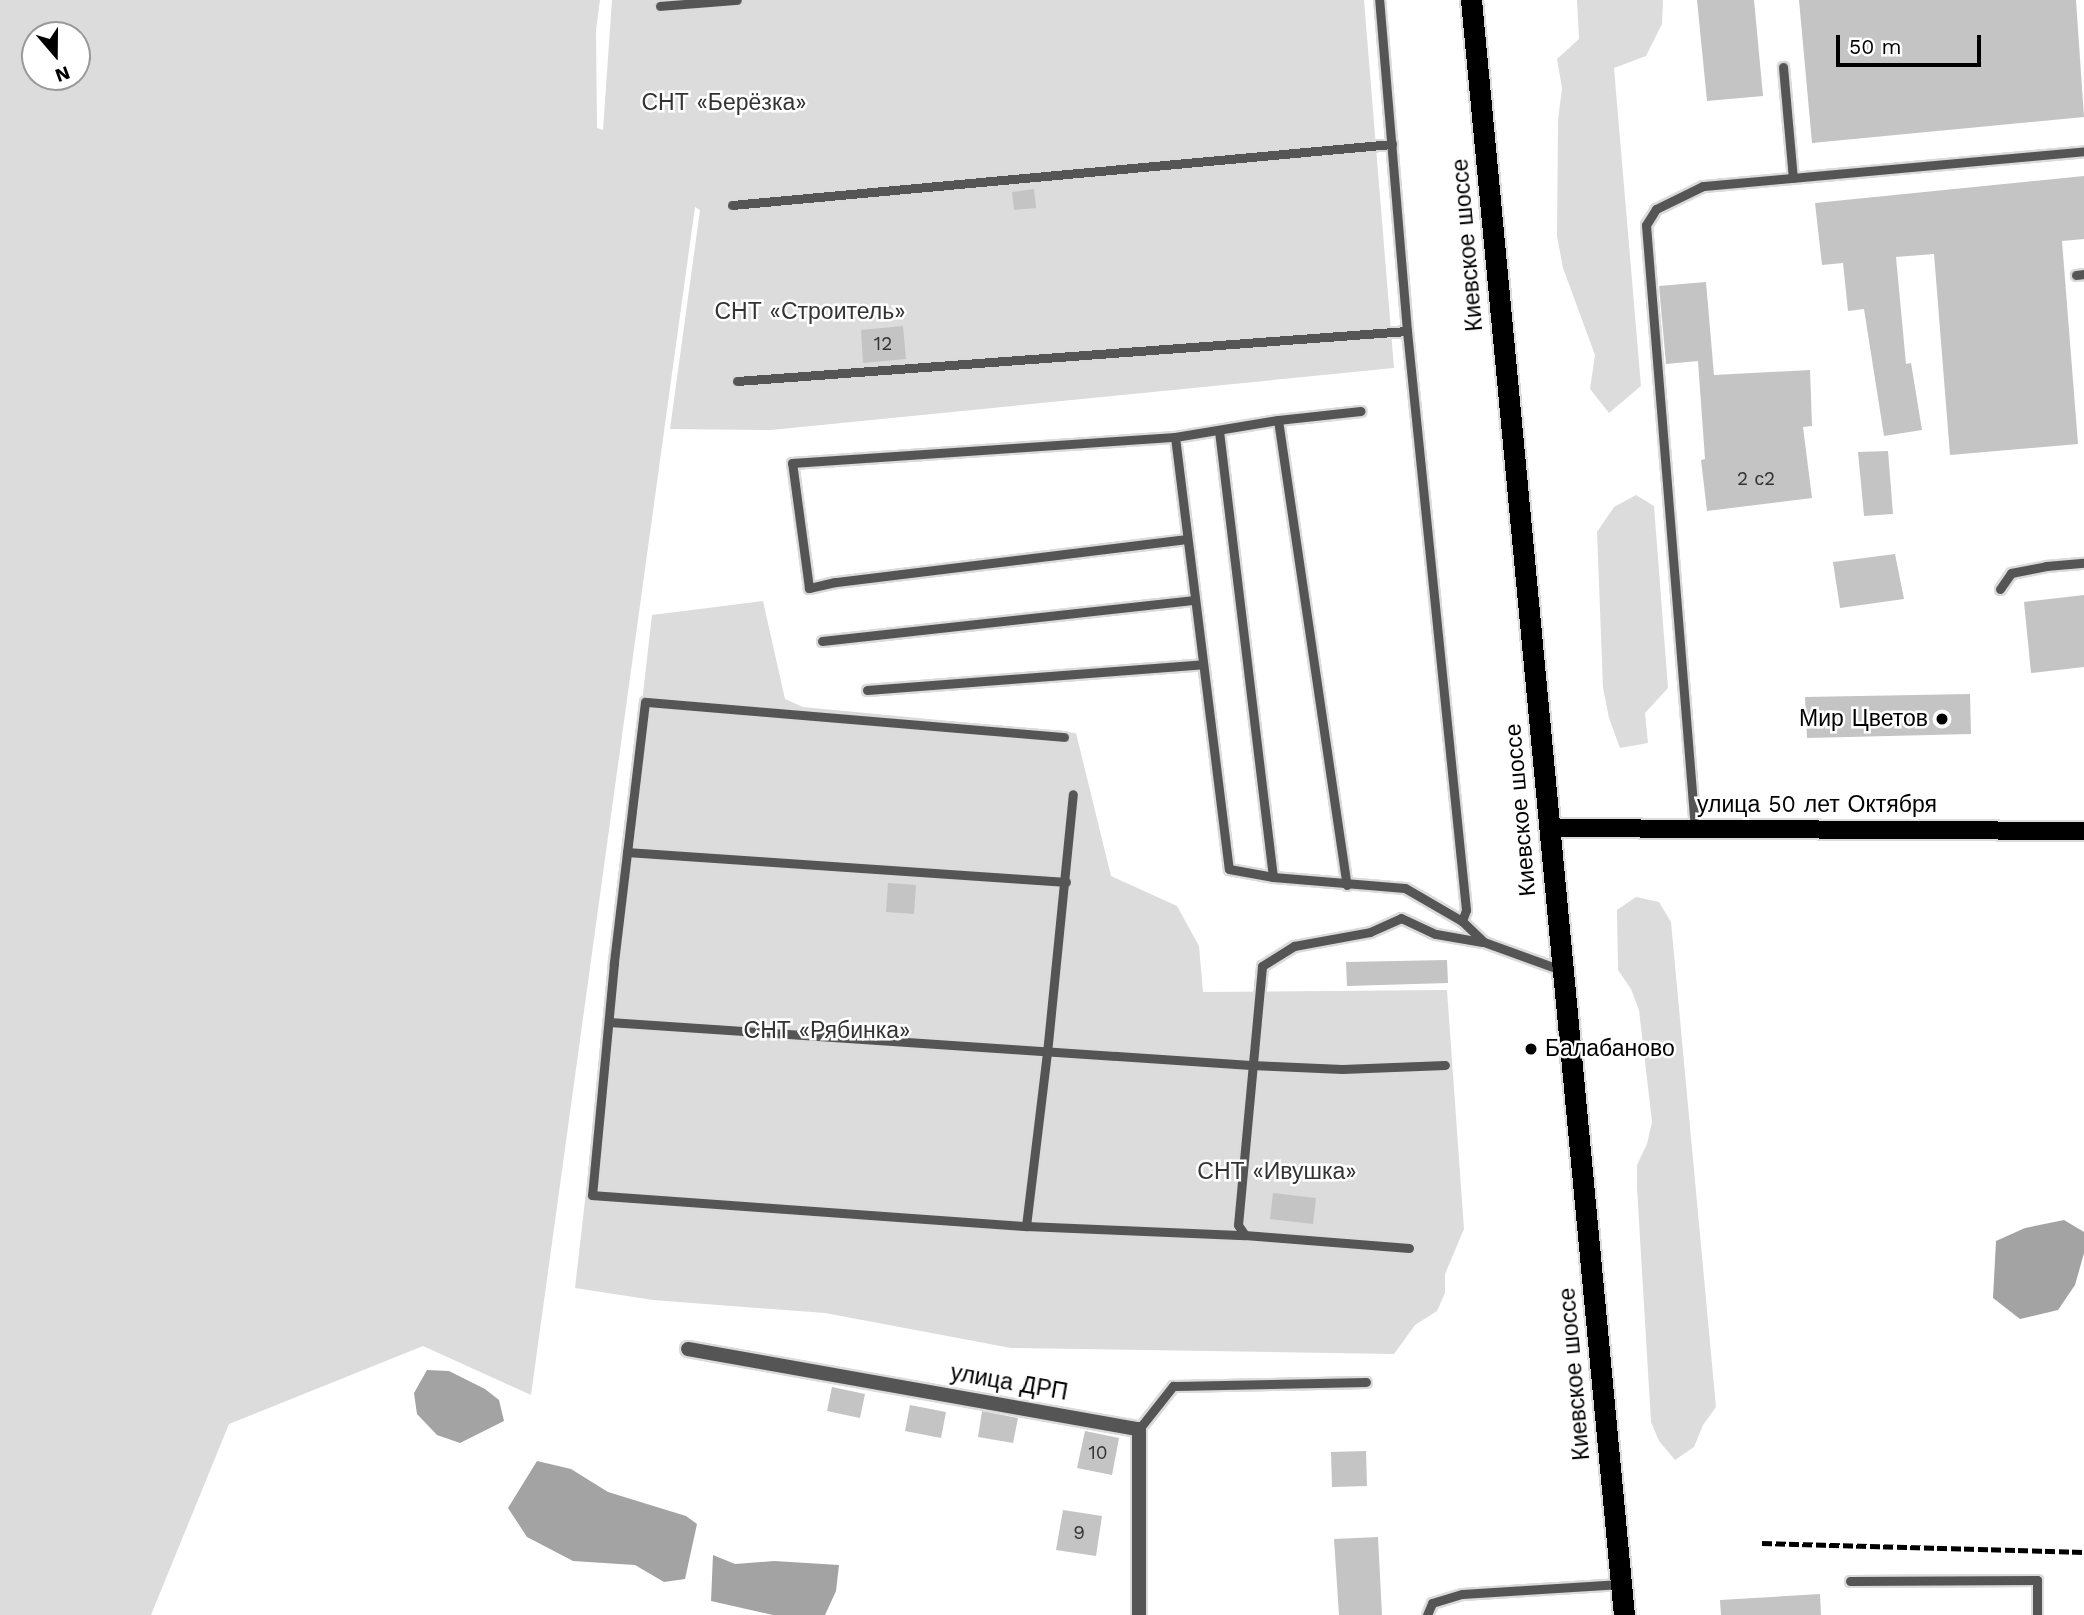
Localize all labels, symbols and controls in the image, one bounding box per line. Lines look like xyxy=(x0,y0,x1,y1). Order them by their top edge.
north arrow xyxy=(21,21,91,91)
scale bar xyxy=(1839,21,1984,65)
text: 50 m xyxy=(1849,34,1901,59)
text: N xyxy=(52,61,73,88)
park label: СНТ «Берёзка» xyxy=(641,89,807,117)
street label: Киевское шоссе xyxy=(1447,157,1489,333)
park label: СНТ «Строитель» xyxy=(714,298,906,326)
house number: 12 xyxy=(874,333,892,355)
house number: 2 с2 xyxy=(1737,468,1775,490)
place label: Мир Цветов xyxy=(1799,705,1928,733)
marker: Мир Цветов xyxy=(1934,711,1950,727)
street label: Киевское шоссе xyxy=(1500,722,1542,898)
street label: улица 50 лет Октября xyxy=(1697,791,1937,819)
park label: СНТ «Рябинка» xyxy=(744,1017,910,1045)
place label: Балабаново xyxy=(1545,1035,1675,1063)
marker: Балабаново xyxy=(1523,1041,1539,1057)
park label: СНТ «Ивушка» xyxy=(1197,1158,1357,1186)
street label: Киевское шоссе xyxy=(1554,1286,1596,1462)
street label: улица ДРП xyxy=(948,1359,1070,1407)
house number: 10 xyxy=(1088,1442,1108,1464)
house number: 9 xyxy=(1073,1522,1085,1544)

